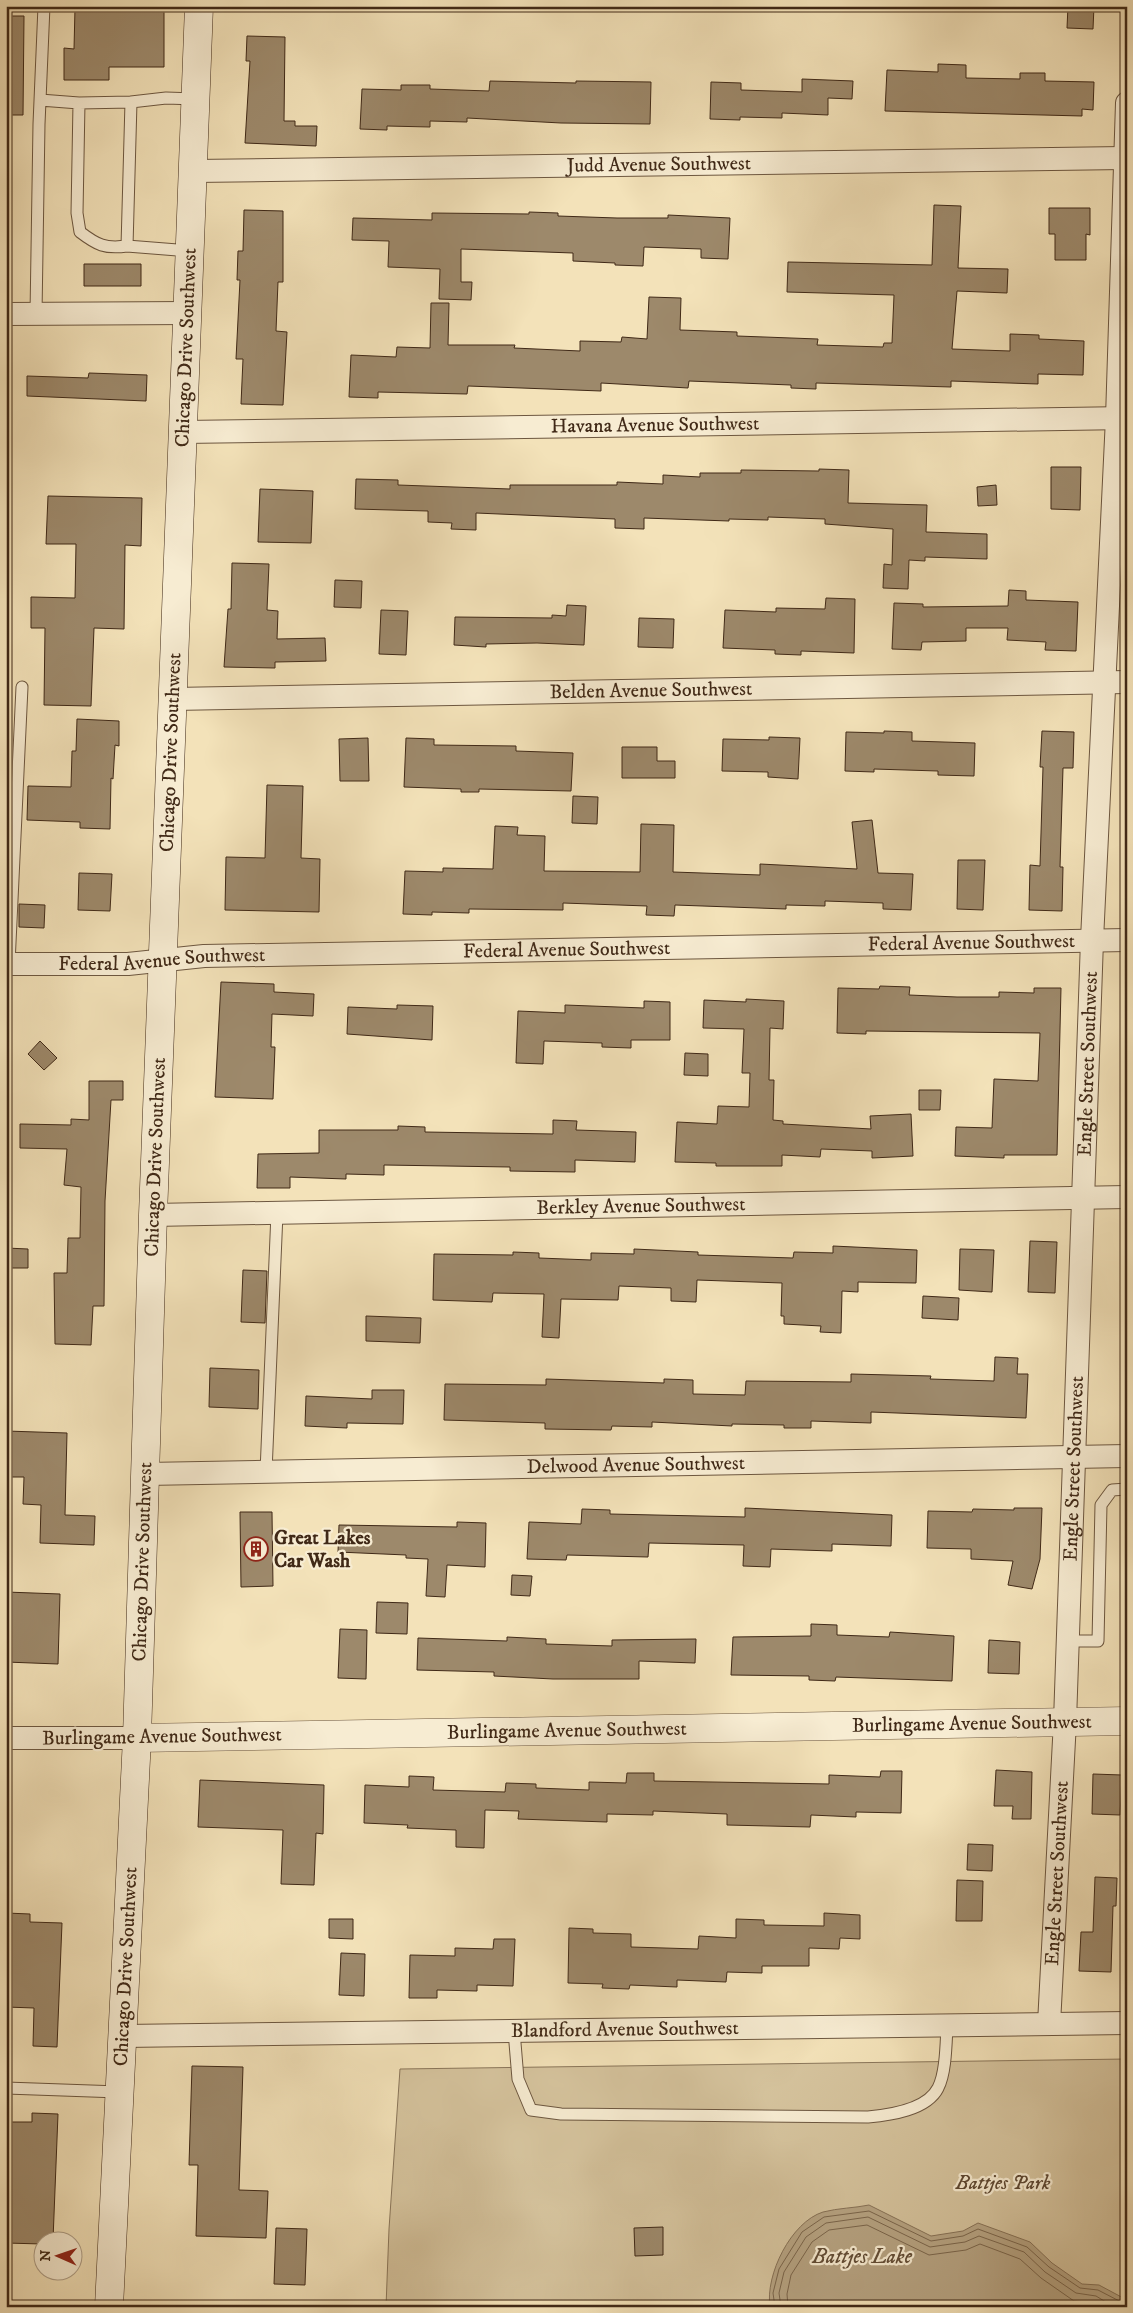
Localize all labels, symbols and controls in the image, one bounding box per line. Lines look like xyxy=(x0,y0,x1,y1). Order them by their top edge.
street label: Judd Avenue Southwest xyxy=(565,151,751,178)
street label: Chicago Drive Southwest xyxy=(170,247,202,448)
street label: Havana Avenue Southwest xyxy=(550,411,759,439)
street label: Chicago Drive Southwest xyxy=(154,652,187,852)
street label: Belden Avenue Southwest xyxy=(549,676,753,705)
street label: Federal Avenue Southwest xyxy=(868,928,1075,957)
street label: Federal Avenue Southwest xyxy=(463,935,670,964)
street label: Federal Avenue Southwest xyxy=(58,942,265,977)
street label: Engle Street Southwest xyxy=(1072,971,1103,1157)
street label: Chicago Drive Southwest xyxy=(139,1057,171,1257)
street label: Berkley Avenue Southwest xyxy=(536,1192,746,1220)
street label: Engle Street Southwest xyxy=(1058,1376,1089,1562)
street label: Delwood Avenue Southwest xyxy=(527,1451,745,1480)
street label: Chicago Drive Southwest xyxy=(127,1462,158,1662)
place label: Great Lakes Car Wash xyxy=(274,1526,371,1574)
building icon: Great Lakes Car Wash xyxy=(243,1536,269,1562)
street label: Burlingame Avenue Southwest xyxy=(852,1709,1092,1738)
street label: Burlingame Avenue Southwest xyxy=(447,1716,687,1745)
street label: Burlingame Avenue Southwest xyxy=(42,1722,282,1752)
street label: Engle Street Southwest xyxy=(1040,1780,1074,1966)
street label: Chicago Drive Southwest xyxy=(108,1866,143,2067)
street label: Blandford Avenue Southwest xyxy=(511,2016,739,2043)
park label: Battjes Park xyxy=(955,2171,1051,2196)
north arrow xyxy=(32,2230,82,2280)
water label: Battjes Lake xyxy=(811,2244,913,2270)
text: N xyxy=(37,2249,55,2262)

